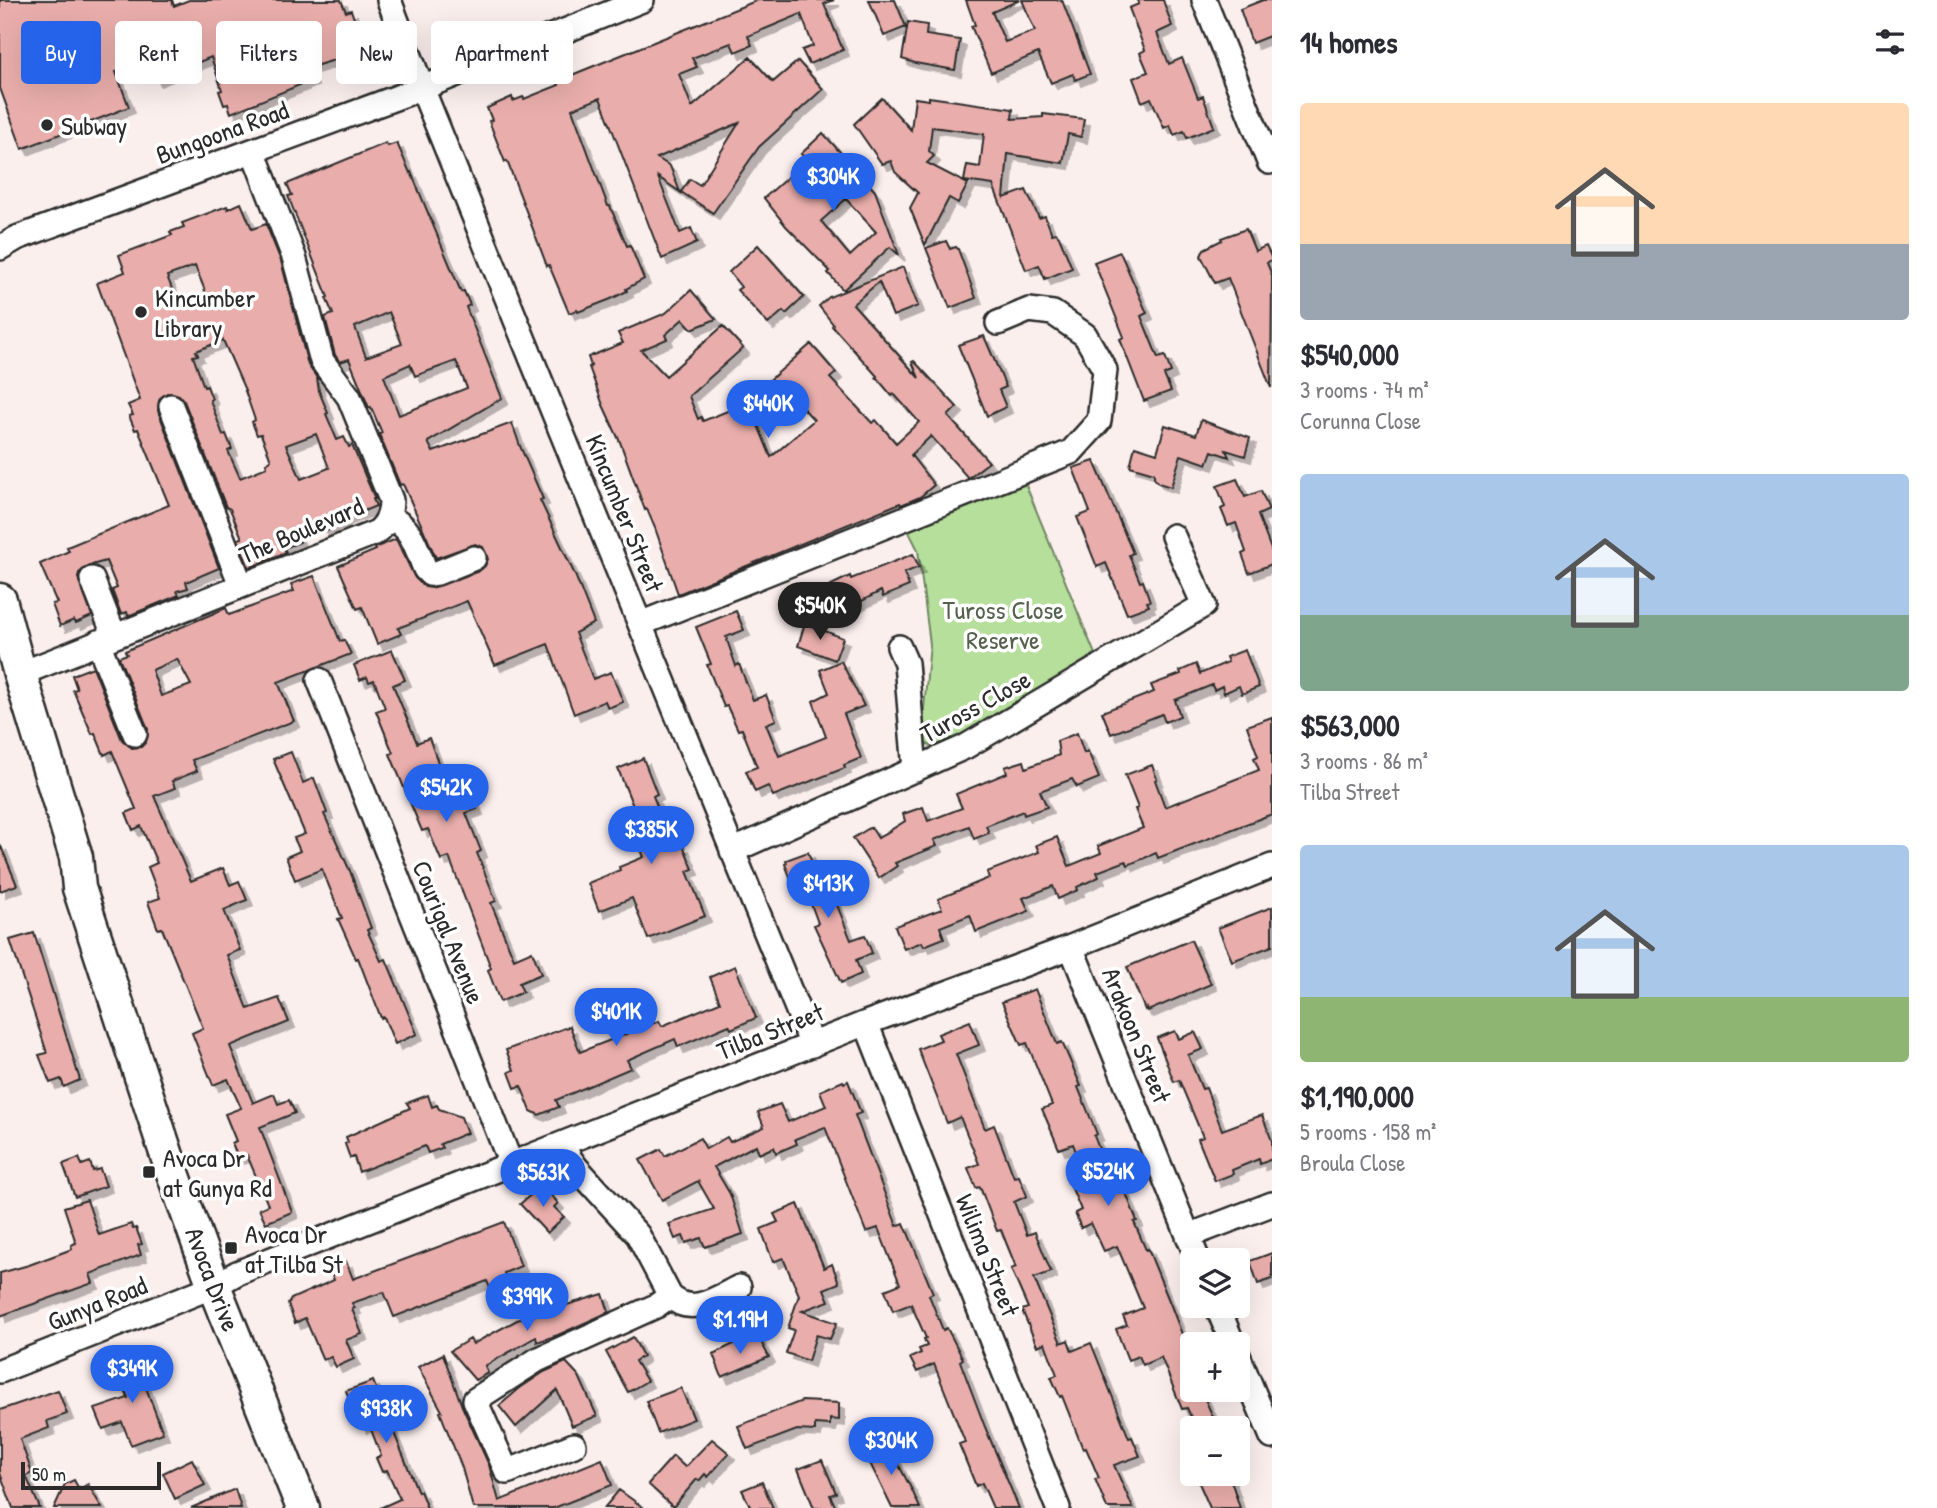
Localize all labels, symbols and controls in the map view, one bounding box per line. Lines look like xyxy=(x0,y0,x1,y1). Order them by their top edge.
chip: Buy xyxy=(21,21,101,84)
chip: Rent xyxy=(115,21,202,84)
chip: Filters xyxy=(216,21,322,84)
chip: New xyxy=(336,21,417,84)
chip: Apartment xyxy=(431,21,573,84)
text: 14 homes xyxy=(1300,22,1398,62)
icon: filters xyxy=(1871,23,1909,61)
street label: Bungoona Road xyxy=(151,92,293,172)
place label: Subway xyxy=(61,108,127,143)
marker: Subway xyxy=(39,117,55,133)
icon: home xyxy=(1542,149,1668,275)
pin: $304K xyxy=(784,154,882,213)
text: $304K xyxy=(807,160,859,191)
place label: Kincumber Library xyxy=(155,280,255,345)
marker: Kincumber Library xyxy=(133,304,149,320)
text: $540,000 xyxy=(1300,334,1399,374)
text: 3 rooms · 74 m² xyxy=(1300,374,1429,405)
pin: $440K xyxy=(719,380,817,440)
text: $440K xyxy=(742,387,794,418)
text: Corunna Close xyxy=(1300,405,1421,436)
street label: Kincumber Street xyxy=(578,429,673,598)
street label: The Boulevard xyxy=(234,488,368,572)
icon: home xyxy=(1542,520,1668,646)
pin: $540K xyxy=(771,582,869,642)
text: $540K xyxy=(794,589,846,620)
park label: Tuross Close Reserve xyxy=(942,592,1064,657)
street label: Tuross Close xyxy=(914,661,1036,751)
text: $563,000 xyxy=(1300,705,1400,745)
text: 3 rooms · 86 m² xyxy=(1300,745,1428,776)
pin: $542K xyxy=(397,764,495,824)
text: $542K xyxy=(420,771,472,802)
text: Tilba Street xyxy=(1300,776,1399,807)
pin: $385K xyxy=(602,806,700,866)
text: $385K xyxy=(624,813,678,844)
street label: Courigal Avenue xyxy=(404,855,494,1009)
pin: $413K xyxy=(779,860,877,920)
text: $413K xyxy=(803,867,853,898)
icon: home xyxy=(1542,891,1668,1017)
street label: Arakoon Street xyxy=(1094,962,1180,1109)
pin: $401K xyxy=(567,988,665,1048)
street label: Tilba Street xyxy=(711,993,830,1068)
text: $401K xyxy=(591,995,641,1026)
text: $1,190,000 xyxy=(1300,1076,1414,1116)
text: 5 rooms · 158 m² xyxy=(1300,1116,1436,1147)
place label: Avoca Dr at Gunya Rd xyxy=(163,1140,272,1205)
text: Broula Close xyxy=(1300,1147,1405,1178)
pin: $524K xyxy=(1059,1148,1157,1208)
pin: $563K xyxy=(494,1150,592,1209)
text: $524K xyxy=(1082,1155,1134,1186)
text: $563K xyxy=(517,1156,569,1187)
marker: Avoca Dr at Gunya Rd xyxy=(141,1164,157,1180)
street label: Wilima Street xyxy=(948,1189,1029,1322)
place label: Avoca Dr at Tilba St xyxy=(245,1216,344,1281)
street label: Avoca Drive xyxy=(177,1222,249,1336)
marker: Avoca Dr at Tilba St xyxy=(223,1240,239,1256)
map controls xyxy=(1180,1248,1250,1486)
button: layers xyxy=(1180,1248,1250,1318)
street label: Gunya Road xyxy=(42,1267,152,1339)
pin: $399K xyxy=(478,1274,576,1333)
text: $399K xyxy=(502,1280,552,1311)
pin: $1.19M xyxy=(683,1296,797,1356)
text: $1.19M xyxy=(712,1303,768,1334)
button: + xyxy=(1180,1332,1250,1402)
pin: $349K xyxy=(83,1346,181,1405)
text: $349K xyxy=(106,1352,158,1383)
pin: $938K xyxy=(337,1386,435,1445)
text: $938K xyxy=(360,1392,412,1423)
button: − xyxy=(1180,1416,1250,1486)
pin: $304K xyxy=(842,1418,940,1477)
text: $304K xyxy=(865,1424,917,1455)
scale bar xyxy=(21,1459,161,1491)
text: 50 m xyxy=(32,1461,66,1487)

